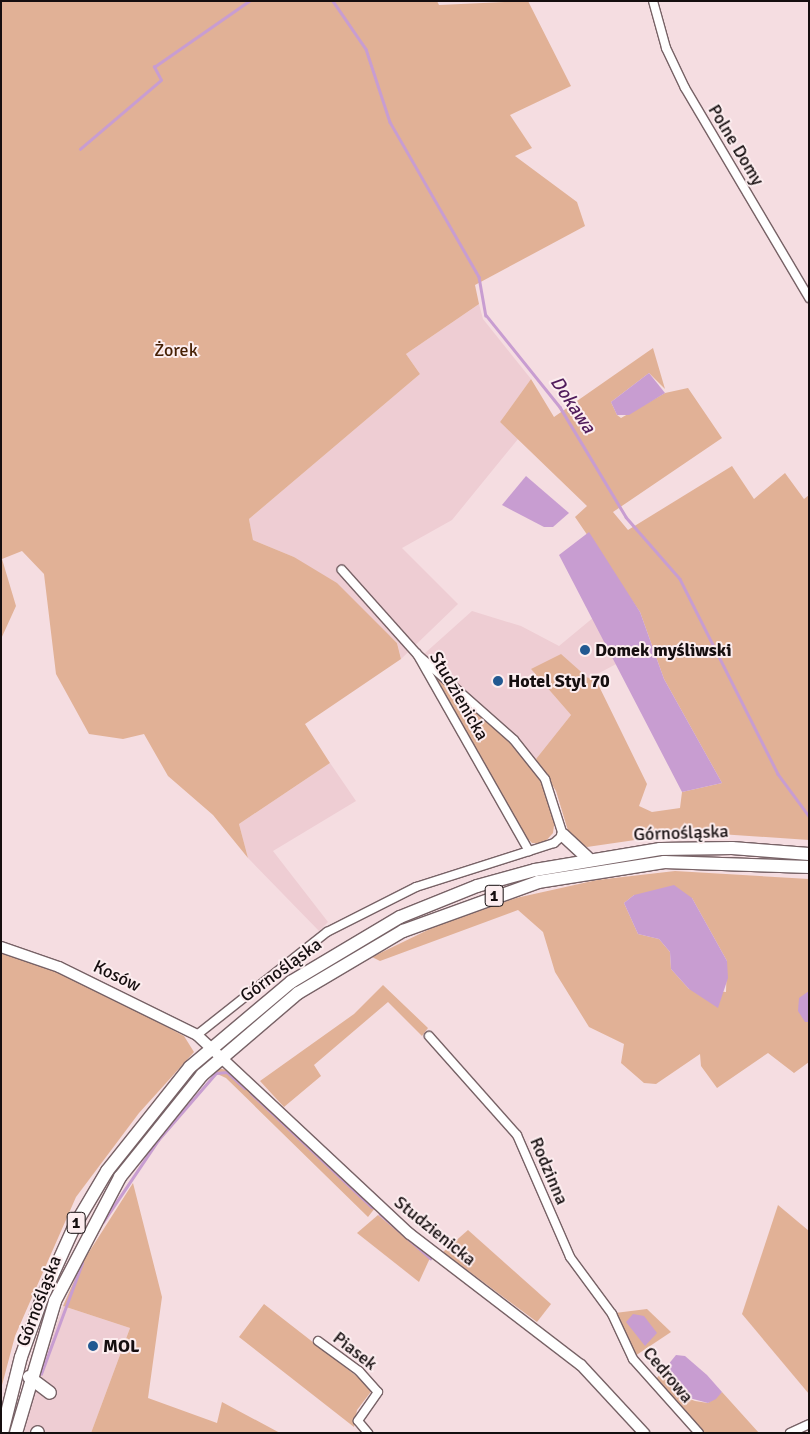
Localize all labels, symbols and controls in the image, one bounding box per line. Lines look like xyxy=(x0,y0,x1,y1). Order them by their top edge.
street label: Polne Domy xyxy=(703,101,769,189)
park label: Żorek xyxy=(154,339,198,361)
water label: Dokawa xyxy=(545,372,599,438)
place label: Domek myśliwski xyxy=(595,639,731,661)
marker: Domek myśliwski xyxy=(579,644,591,656)
street label: Studzienicka xyxy=(425,648,493,744)
place label: Hotel Styl 70 xyxy=(508,670,610,692)
marker: Hotel Styl 70 xyxy=(492,675,504,687)
street label: Górnośląska xyxy=(633,821,729,845)
road number: 1 xyxy=(484,882,504,909)
street label: Górnośląska xyxy=(236,933,326,1007)
street label: Kosów xyxy=(90,955,144,997)
street label: Rodzinna xyxy=(525,1134,573,1208)
street label: Studzienicka xyxy=(390,1191,480,1271)
road number: 1 xyxy=(66,1210,86,1236)
street label: Górnośląska xyxy=(12,1253,66,1349)
street label: Piasek xyxy=(329,1327,381,1375)
place label: MOL xyxy=(103,1335,139,1357)
marker: MOL xyxy=(87,1340,99,1352)
street label: Cedrowa xyxy=(638,1343,698,1407)

